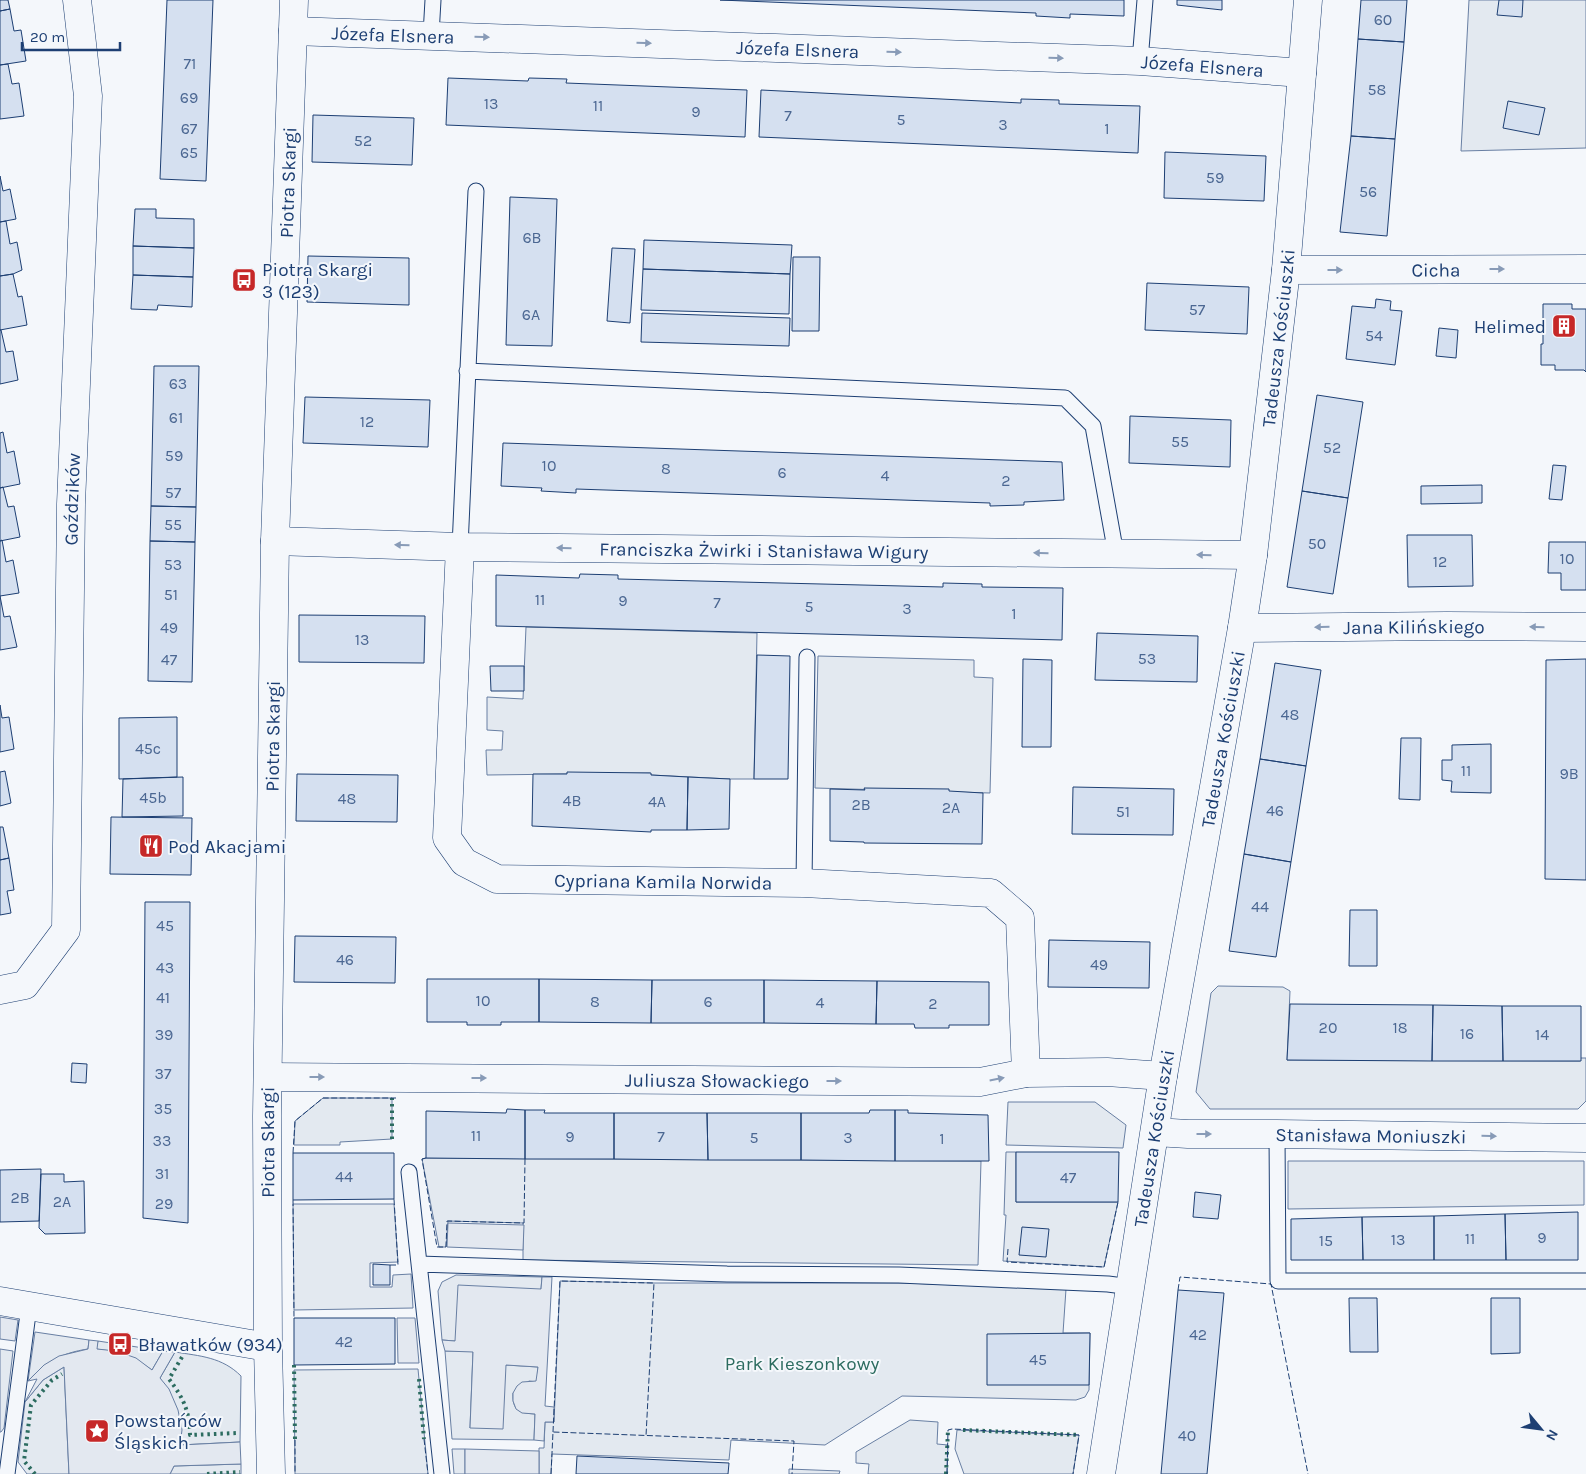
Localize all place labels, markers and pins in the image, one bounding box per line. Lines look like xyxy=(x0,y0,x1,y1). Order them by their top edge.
place label: Piotra Skargi 3 (123) xyxy=(262,259,373,303)
bus stop icon: Piotra Skargi 3 (123) xyxy=(231,267,257,293)
building icon: Helimed xyxy=(1551,313,1577,339)
place label: Helimed xyxy=(1474,316,1546,338)
restaurant icon: Pod Akacjami xyxy=(138,833,164,859)
place label: Pod Akacjami xyxy=(168,836,286,858)
bus stop icon: Bławatków (934) xyxy=(107,1331,133,1357)
place label: Bławatków (934) xyxy=(138,1334,283,1356)
place label: Powstańców Śląskich xyxy=(114,1410,222,1454)
place icon: Powstańców Śląskich xyxy=(84,1418,110,1444)

